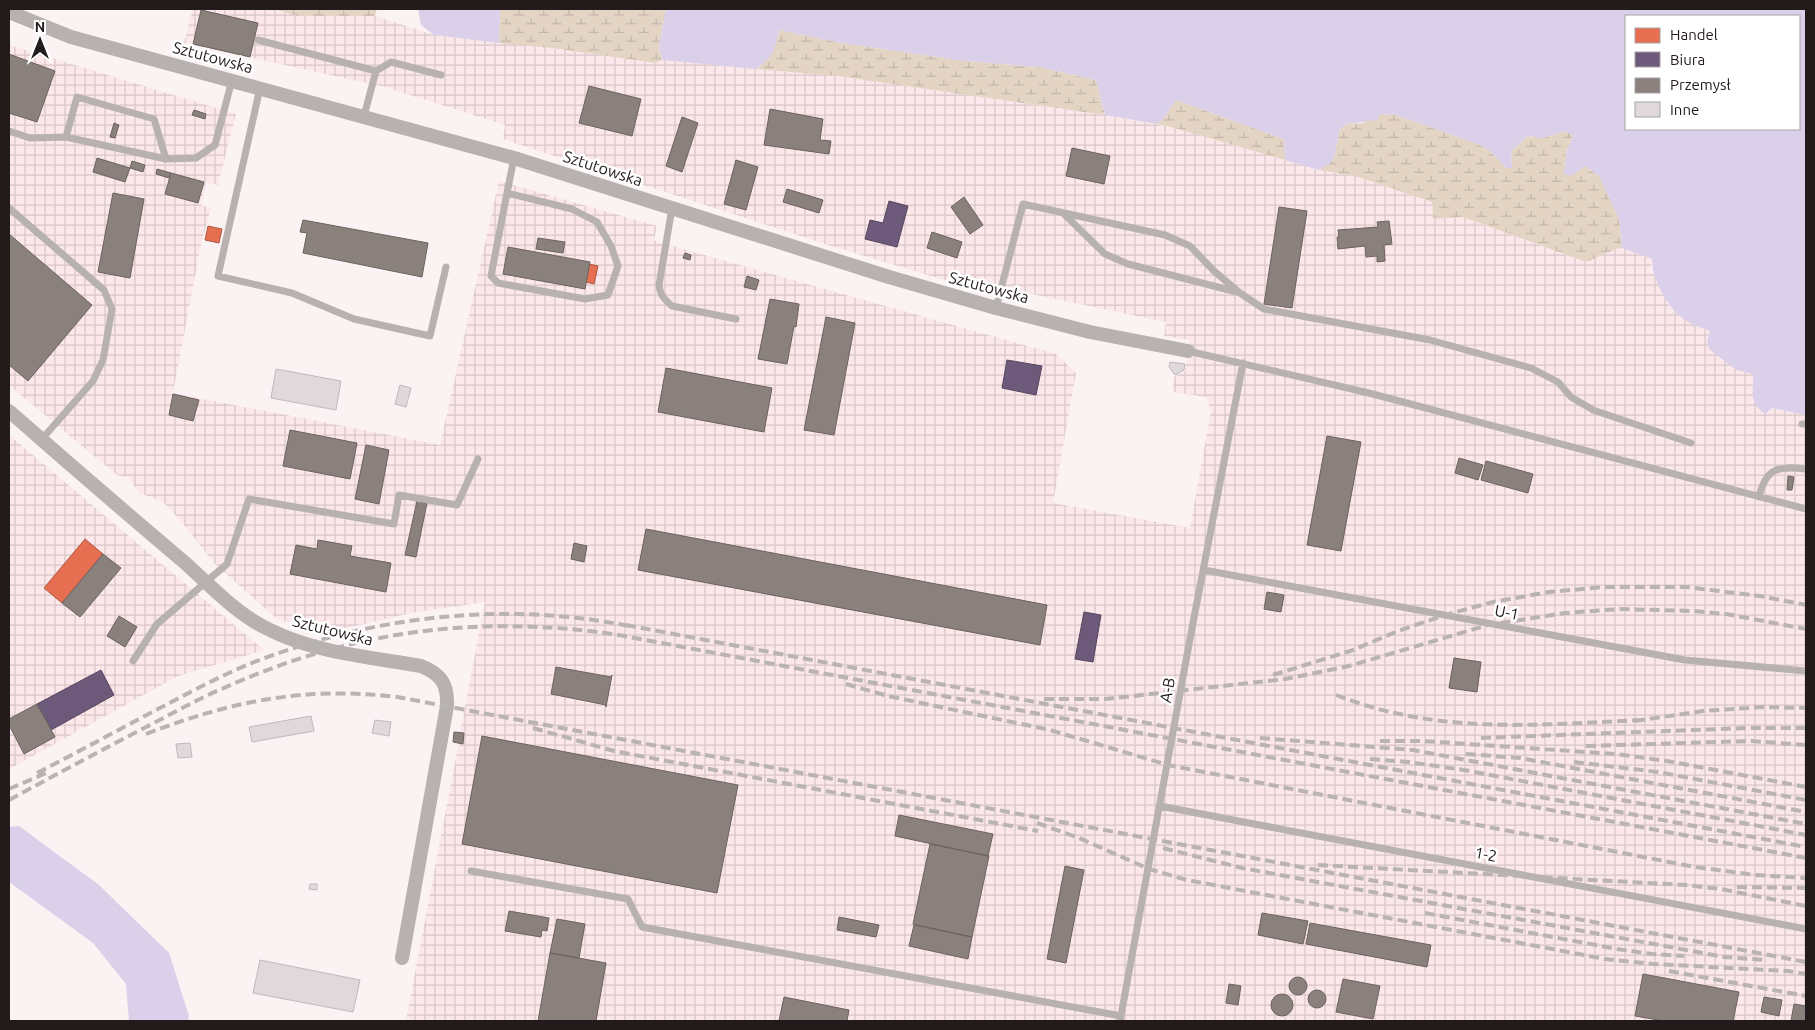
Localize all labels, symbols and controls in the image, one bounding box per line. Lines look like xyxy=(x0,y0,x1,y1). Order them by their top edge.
north arrow xyxy=(15,15,65,65)
legend xyxy=(1625,15,1800,130)
text: N xyxy=(35,19,45,35)
text: Handel xyxy=(1670,26,1718,43)
street label: Sztutowska xyxy=(171,38,255,76)
text: Biura xyxy=(1670,51,1705,68)
text: Przemysł xyxy=(1670,76,1730,93)
text: Inne xyxy=(1670,101,1699,118)
street label: Sztutowska xyxy=(561,147,645,189)
street label: Sztutowska xyxy=(947,268,1031,306)
street label: U-1 xyxy=(1493,601,1521,623)
street label: Sztutowska xyxy=(291,611,375,649)
street label: A-B xyxy=(1156,676,1178,704)
street label: 1-2 xyxy=(1473,843,1499,865)

